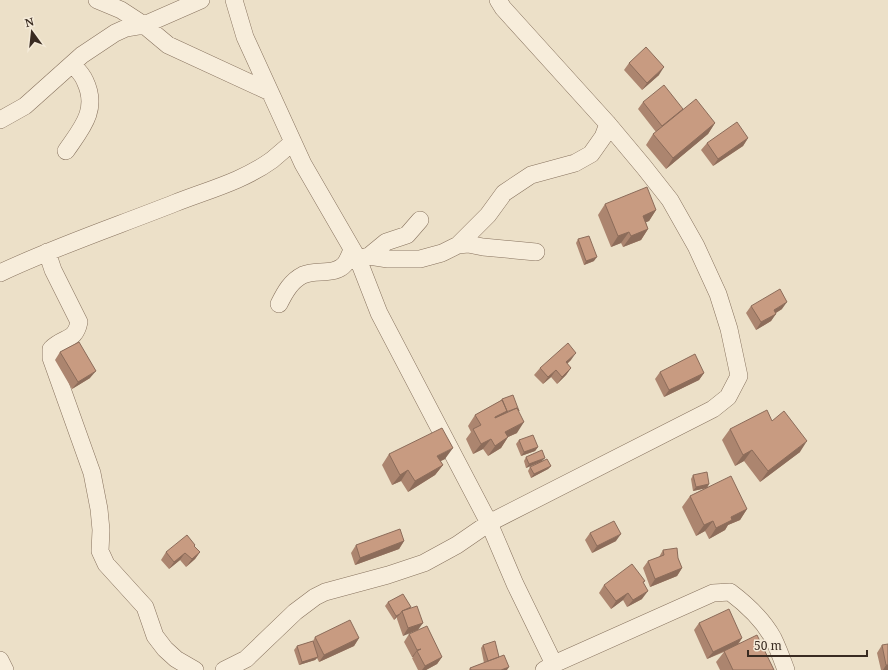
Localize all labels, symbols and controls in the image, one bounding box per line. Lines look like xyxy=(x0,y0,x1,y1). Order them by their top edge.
north arrow xyxy=(12,12,52,52)
text: N xyxy=(23,13,36,30)
scale bar xyxy=(748,632,867,658)
text: 50 m xyxy=(754,637,782,654)

